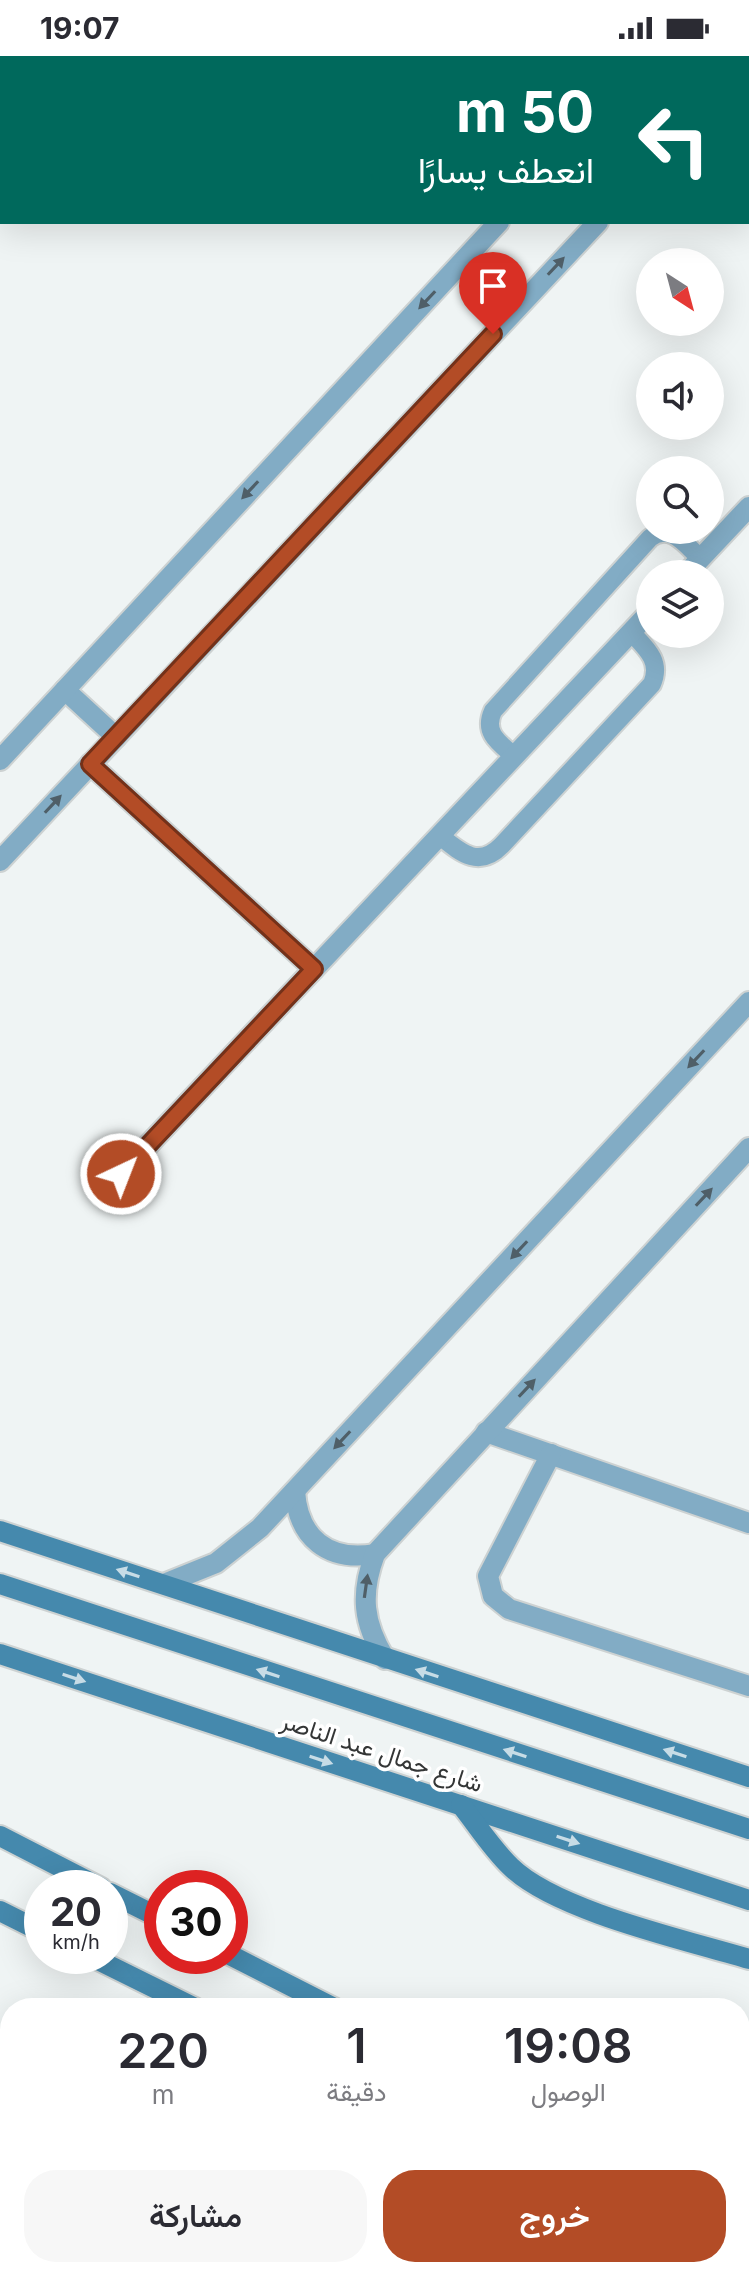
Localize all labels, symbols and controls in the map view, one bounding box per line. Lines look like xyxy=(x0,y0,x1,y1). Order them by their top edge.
text: 19:07 xyxy=(40,10,120,46)
text: 50 m xyxy=(456,78,594,146)
icon: left xyxy=(622,88,726,192)
text: انعطف يسارًا xyxy=(418,148,594,192)
north arrow xyxy=(636,248,724,336)
map controls xyxy=(636,248,724,648)
pin xyxy=(459,252,527,334)
one-way arrow xyxy=(547,257,565,276)
icon: arrive xyxy=(471,264,515,308)
one-way arrow xyxy=(418,290,436,309)
button: sound xyxy=(636,352,724,440)
button: search xyxy=(636,456,724,544)
one-way arrow xyxy=(241,481,259,500)
button: layers xyxy=(636,560,724,648)
one-way arrow xyxy=(44,795,62,814)
one-way arrow xyxy=(687,1049,705,1068)
position arrow xyxy=(79,1132,163,1216)
one-way arrow xyxy=(695,1188,713,1207)
one-way arrow xyxy=(510,1240,528,1259)
one-way arrow xyxy=(518,1378,536,1397)
one-way arrow xyxy=(333,1430,352,1449)
one-way arrow xyxy=(116,1566,140,1578)
one-way arrow xyxy=(360,1574,373,1599)
one-way arrow xyxy=(255,1666,279,1679)
one-way arrow xyxy=(415,1667,439,1679)
one-way arrow xyxy=(62,1673,86,1685)
street label: شارع جمال عبد الناصر xyxy=(276,1705,486,1800)
one-way arrow xyxy=(503,1746,527,1759)
one-way arrow xyxy=(662,1747,686,1759)
one-way arrow xyxy=(309,1754,333,1767)
one-way arrow xyxy=(556,1834,580,1847)
speed limit sign: 30 xyxy=(144,1870,248,1974)
text: 20 xyxy=(50,1887,102,1936)
text: km/h xyxy=(52,1930,100,1954)
text: 1 xyxy=(346,2016,367,2075)
text: 19:08 xyxy=(504,2016,633,2075)
text: 220 xyxy=(117,2021,209,2080)
text: دقيقة xyxy=(326,2076,386,2107)
text: الوصول xyxy=(531,2076,606,2107)
text: m xyxy=(152,2079,175,2110)
button: مشاركة xyxy=(24,2170,367,2262)
button: خروج xyxy=(383,2170,726,2262)

